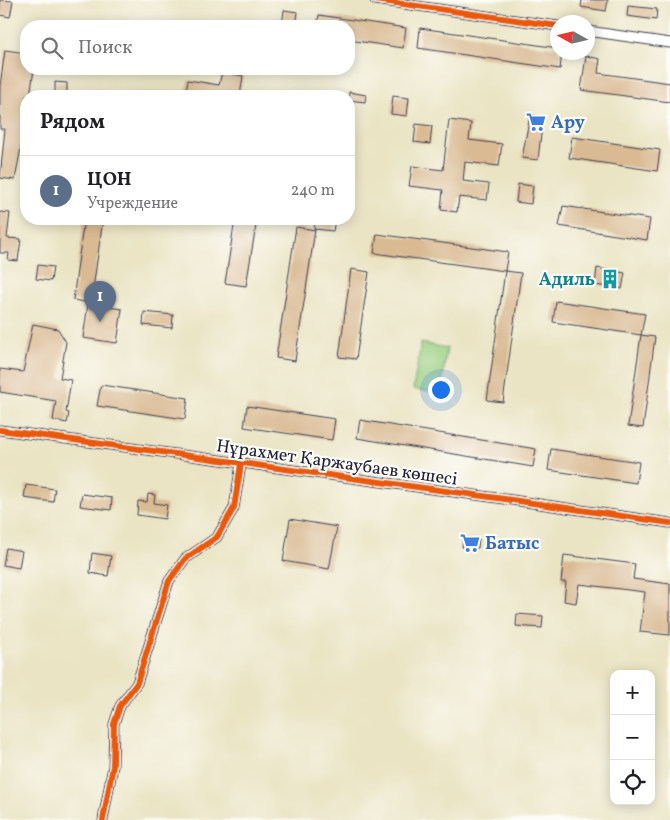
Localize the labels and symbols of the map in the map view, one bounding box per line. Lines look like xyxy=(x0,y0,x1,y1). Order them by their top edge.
north arrow xyxy=(550,15,595,60)
supermarket icon: Ару xyxy=(525,111,547,133)
place label: Ару xyxy=(551,111,585,136)
place label: Адиль xyxy=(539,268,595,293)
building icon: Адиль xyxy=(599,268,621,290)
pin: 1 xyxy=(84,281,116,322)
your location xyxy=(428,377,454,403)
street label: Нұрахмет Қаржаубаев көшесі xyxy=(215,434,459,493)
supermarket icon: Батыс xyxy=(459,532,481,554)
place label: Батыс xyxy=(485,532,539,557)

